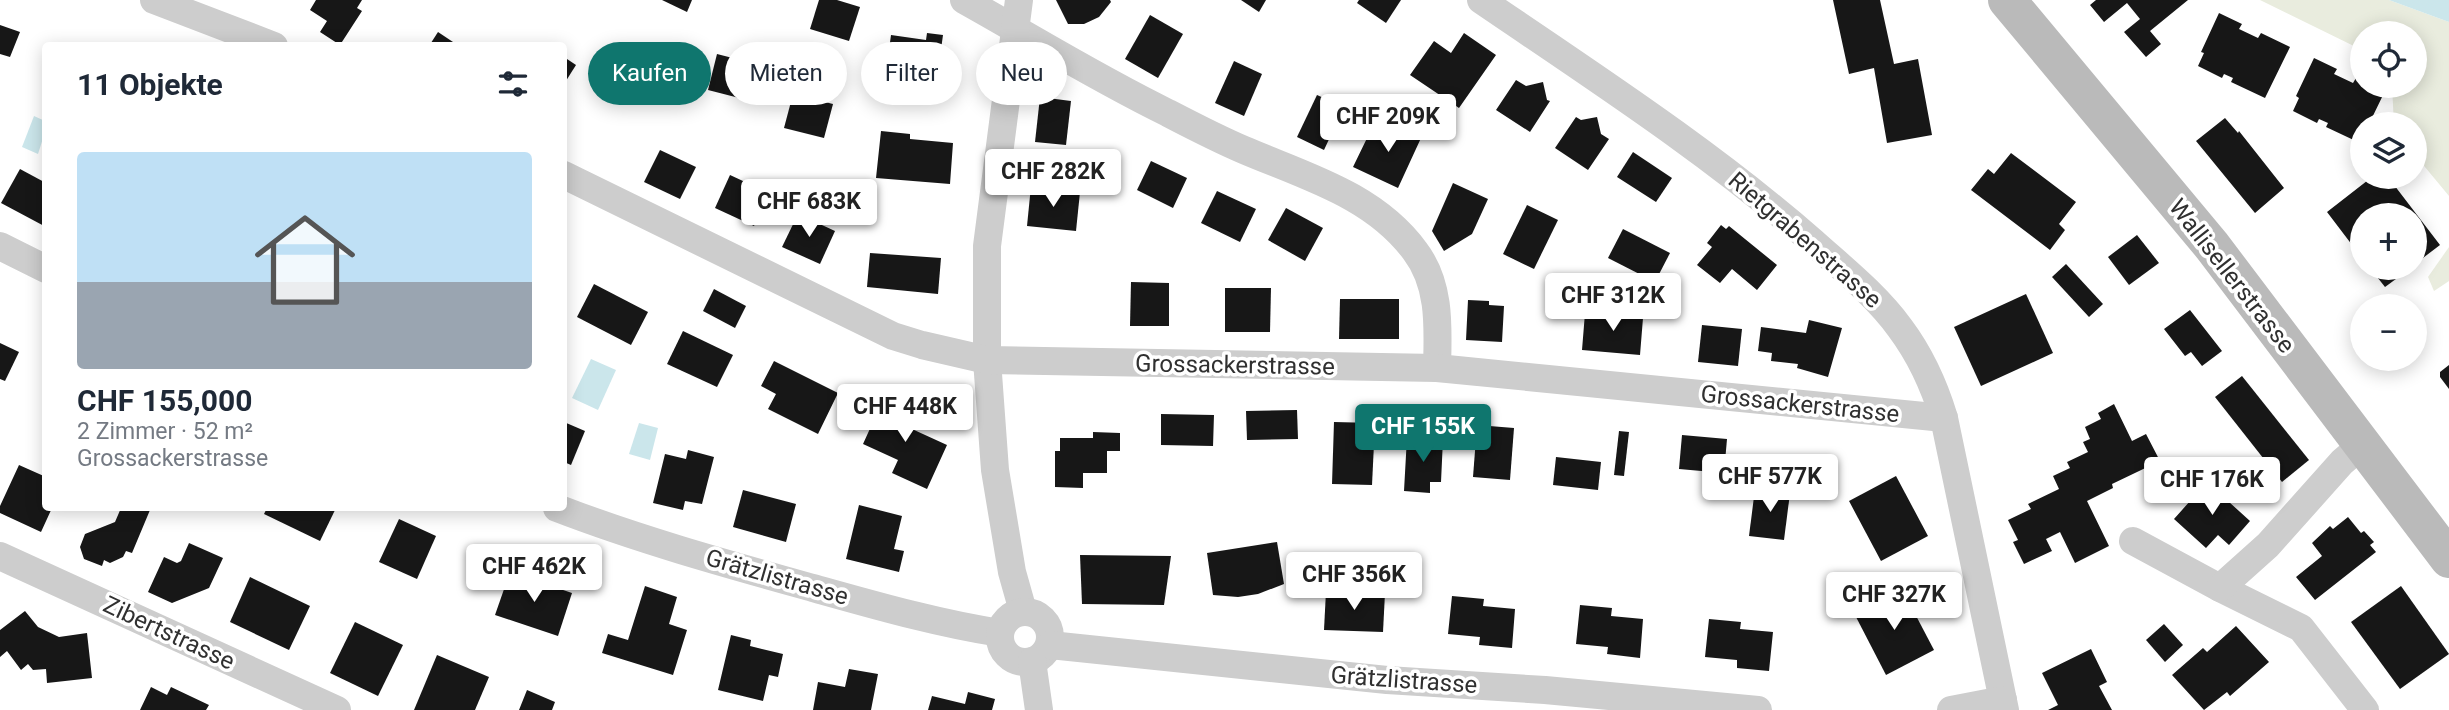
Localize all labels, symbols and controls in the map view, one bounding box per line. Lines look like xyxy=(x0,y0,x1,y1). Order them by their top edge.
map controls xyxy=(2350,21,2427,371)
button: locate xyxy=(2350,21,2427,98)
chip: Kaufen xyxy=(588,42,711,105)
chip: Mieten xyxy=(725,42,847,105)
chip: Filter xyxy=(861,42,962,105)
chip: Neu xyxy=(976,42,1067,105)
icon: filters xyxy=(494,65,532,103)
text: 11 Objekte xyxy=(77,67,223,102)
pin: CHF 209K xyxy=(1316,94,1460,154)
text: CHF 209K xyxy=(1336,103,1440,130)
button: layers xyxy=(2350,112,2427,189)
pin: CHF 282K xyxy=(981,150,1125,209)
text: CHF 282K xyxy=(1001,158,1105,185)
street label: Rietgrabenstrasse xyxy=(1723,166,1887,314)
pin: CHF 683K xyxy=(737,180,881,239)
text: CHF 683K xyxy=(757,188,861,215)
street label: Wallisellerstrasse xyxy=(2163,193,2301,359)
icon: home xyxy=(242,197,368,323)
button: + xyxy=(2350,203,2427,280)
pin: CHF 312K xyxy=(1541,274,1685,333)
text: CHF 312K xyxy=(1561,282,1665,309)
button: − xyxy=(2350,294,2427,371)
street label: Grossackerstrasse xyxy=(1135,349,1335,381)
street label: Grossackerstrasse xyxy=(1699,380,1901,428)
text: CHF 155,000 xyxy=(77,383,252,418)
pin: CHF 448K xyxy=(833,384,977,444)
text: CHF 448K xyxy=(853,393,957,420)
pin: CHF 155K xyxy=(1351,405,1495,464)
text: CHF 155K xyxy=(1371,413,1475,440)
text: 2 Zimmer · 52 m² xyxy=(77,418,253,445)
text: Grossackerstrasse xyxy=(77,445,268,472)
pin: CHF 577K xyxy=(1698,454,1842,514)
pin: CHF 176K xyxy=(2140,458,2284,517)
text: CHF 577K xyxy=(1718,463,1822,490)
text: CHF 176K xyxy=(2160,466,2264,493)
street label: Grätzlistrasse xyxy=(703,543,851,611)
pin: CHF 462K xyxy=(462,544,606,604)
pin: CHF 356K xyxy=(1282,552,1426,612)
text: CHF 462K xyxy=(482,553,586,580)
text: CHF 356K xyxy=(1302,561,1406,588)
pin: CHF 327K xyxy=(1822,572,1966,632)
text: CHF 327K xyxy=(1842,581,1946,608)
street label: Zibertstrasse xyxy=(99,590,239,676)
street label: Grätzlistrasse xyxy=(1330,661,1478,699)

